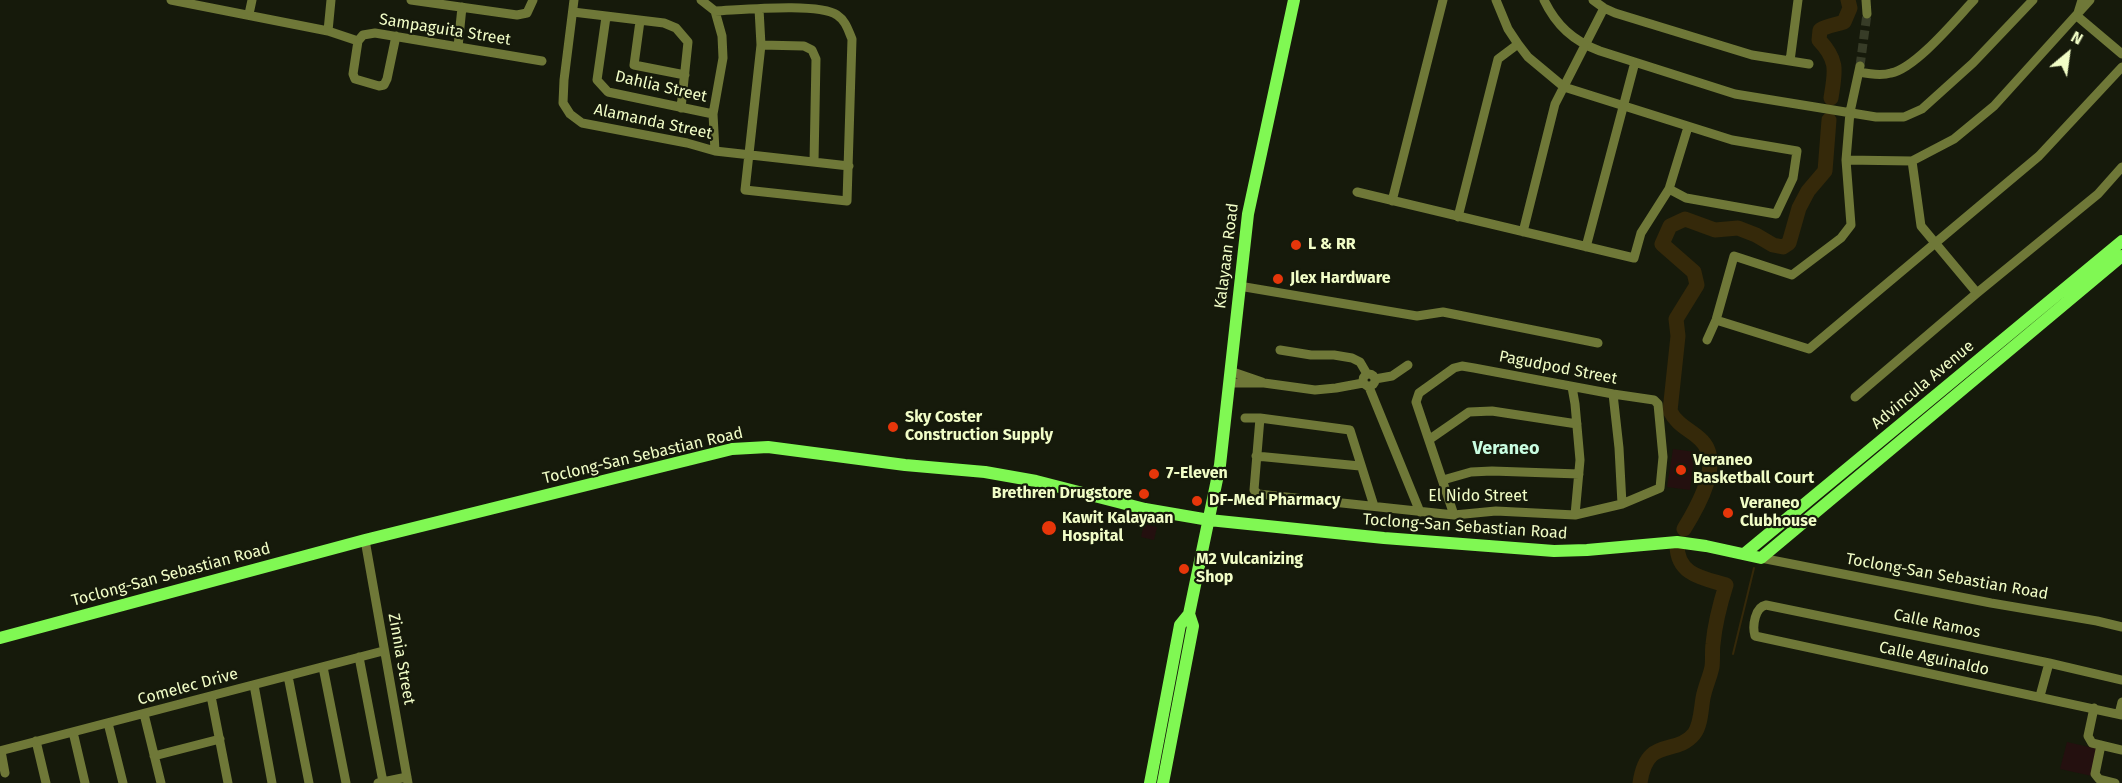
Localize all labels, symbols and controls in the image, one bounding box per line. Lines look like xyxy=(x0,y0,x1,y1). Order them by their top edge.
street label: Sampaguita Street xyxy=(378,10,512,50)
north arrow xyxy=(2038,24,2098,84)
text: N xyxy=(2068,27,2086,49)
street label: Dahlia Street xyxy=(613,67,709,107)
street label: Alamanda Street xyxy=(592,100,714,144)
street label: Kalayaan Road xyxy=(1211,202,1243,310)
place label: L & RR xyxy=(1308,235,1356,255)
marker: L & RR xyxy=(1289,238,1303,252)
place label: Jlex Hardware xyxy=(1290,269,1391,289)
marker: Jlex Hardware xyxy=(1271,272,1285,286)
street label: Advincula Avenue xyxy=(1868,337,1978,433)
street label: Pagudpod Street xyxy=(1497,347,1619,389)
place label: Sky Coster Construction Supply xyxy=(905,408,1053,446)
marker: Sky Coster Construction Supply xyxy=(886,420,900,434)
street label: Toclong-San Sebastian Road xyxy=(541,424,745,488)
district label: Veraneo xyxy=(1472,438,1540,460)
place label: Veraneo Basketball Court xyxy=(1693,451,1814,489)
marker: Veraneo Basketball Court xyxy=(1674,463,1688,477)
place label: 7-Eleven xyxy=(1166,464,1228,484)
marker: 7-Eleven xyxy=(1147,467,1161,481)
place label: Brethren Drugstore xyxy=(992,484,1132,504)
marker: Brethren Drugstore xyxy=(1137,487,1151,501)
street label: El Nido Street xyxy=(1428,487,1528,507)
place label: DF-Med Pharmacy xyxy=(1209,491,1340,511)
marker: DF-Med Pharmacy xyxy=(1190,494,1204,508)
place label: Veraneo Clubhouse xyxy=(1740,494,1817,532)
marker: Veraneo Clubhouse xyxy=(1721,506,1735,520)
place label: Kawit Kalayaan Hospital xyxy=(1062,509,1174,547)
street label: Toclong-San Sebastian Road xyxy=(1362,510,1568,544)
marker: Kawit Kalayaan Hospital xyxy=(1040,519,1058,537)
street label: Toclong-San Sebastian Road xyxy=(69,539,273,611)
place label: M2 Vulcanizing Shop xyxy=(1196,550,1303,588)
street label: Toclong-San Sebastian Road xyxy=(1844,550,2050,604)
marker: M2 Vulcanizing Shop xyxy=(1177,562,1191,576)
street label: Calle Ramos xyxy=(1892,605,1982,643)
street label: Zinnia Street xyxy=(384,612,418,706)
street label: Calle Aguinaldo xyxy=(1877,638,1991,680)
street label: Comelec Drive xyxy=(136,664,240,710)

